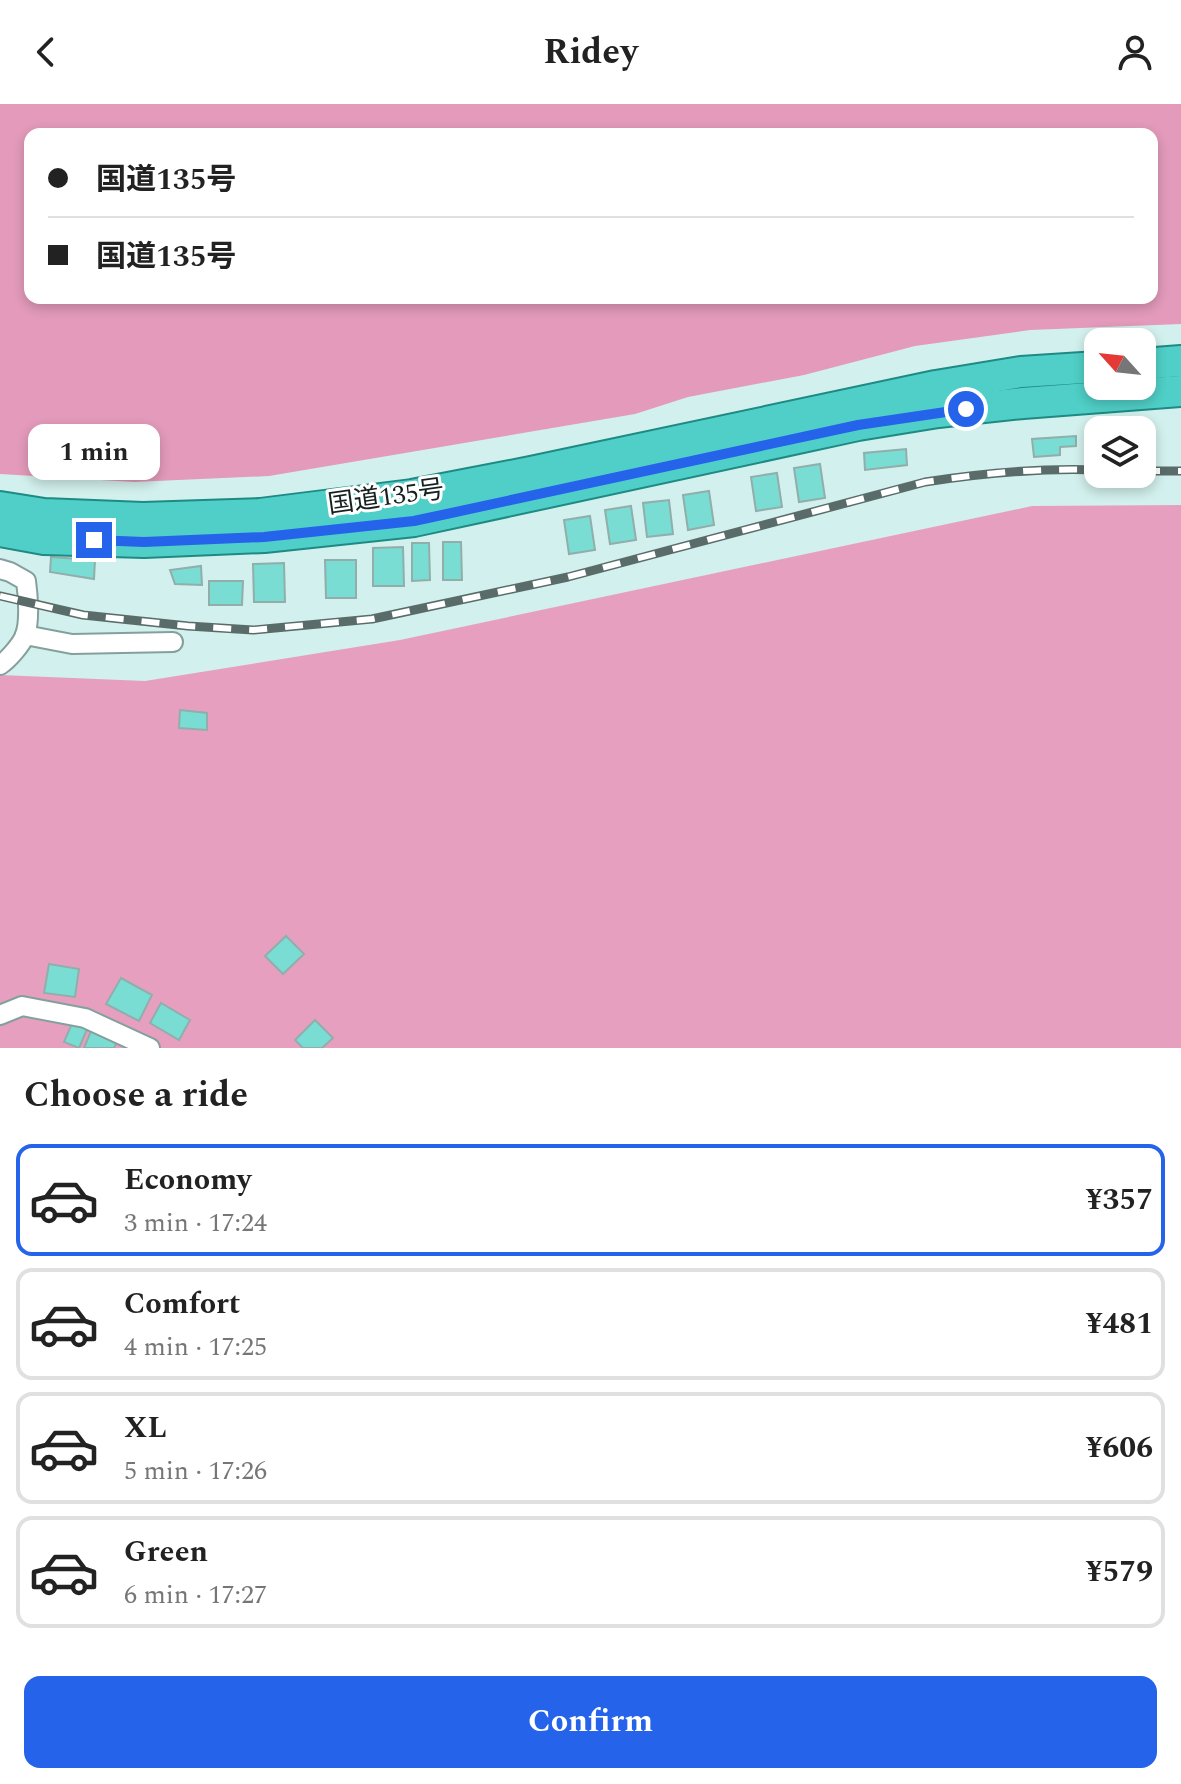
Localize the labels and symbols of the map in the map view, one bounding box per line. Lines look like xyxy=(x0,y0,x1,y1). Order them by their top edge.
north arrow xyxy=(1084,328,1156,400)
route start xyxy=(948,391,984,427)
callout: 1 min xyxy=(28,424,160,480)
street label: 国道135号 xyxy=(325,469,447,525)
route end xyxy=(76,522,112,558)

